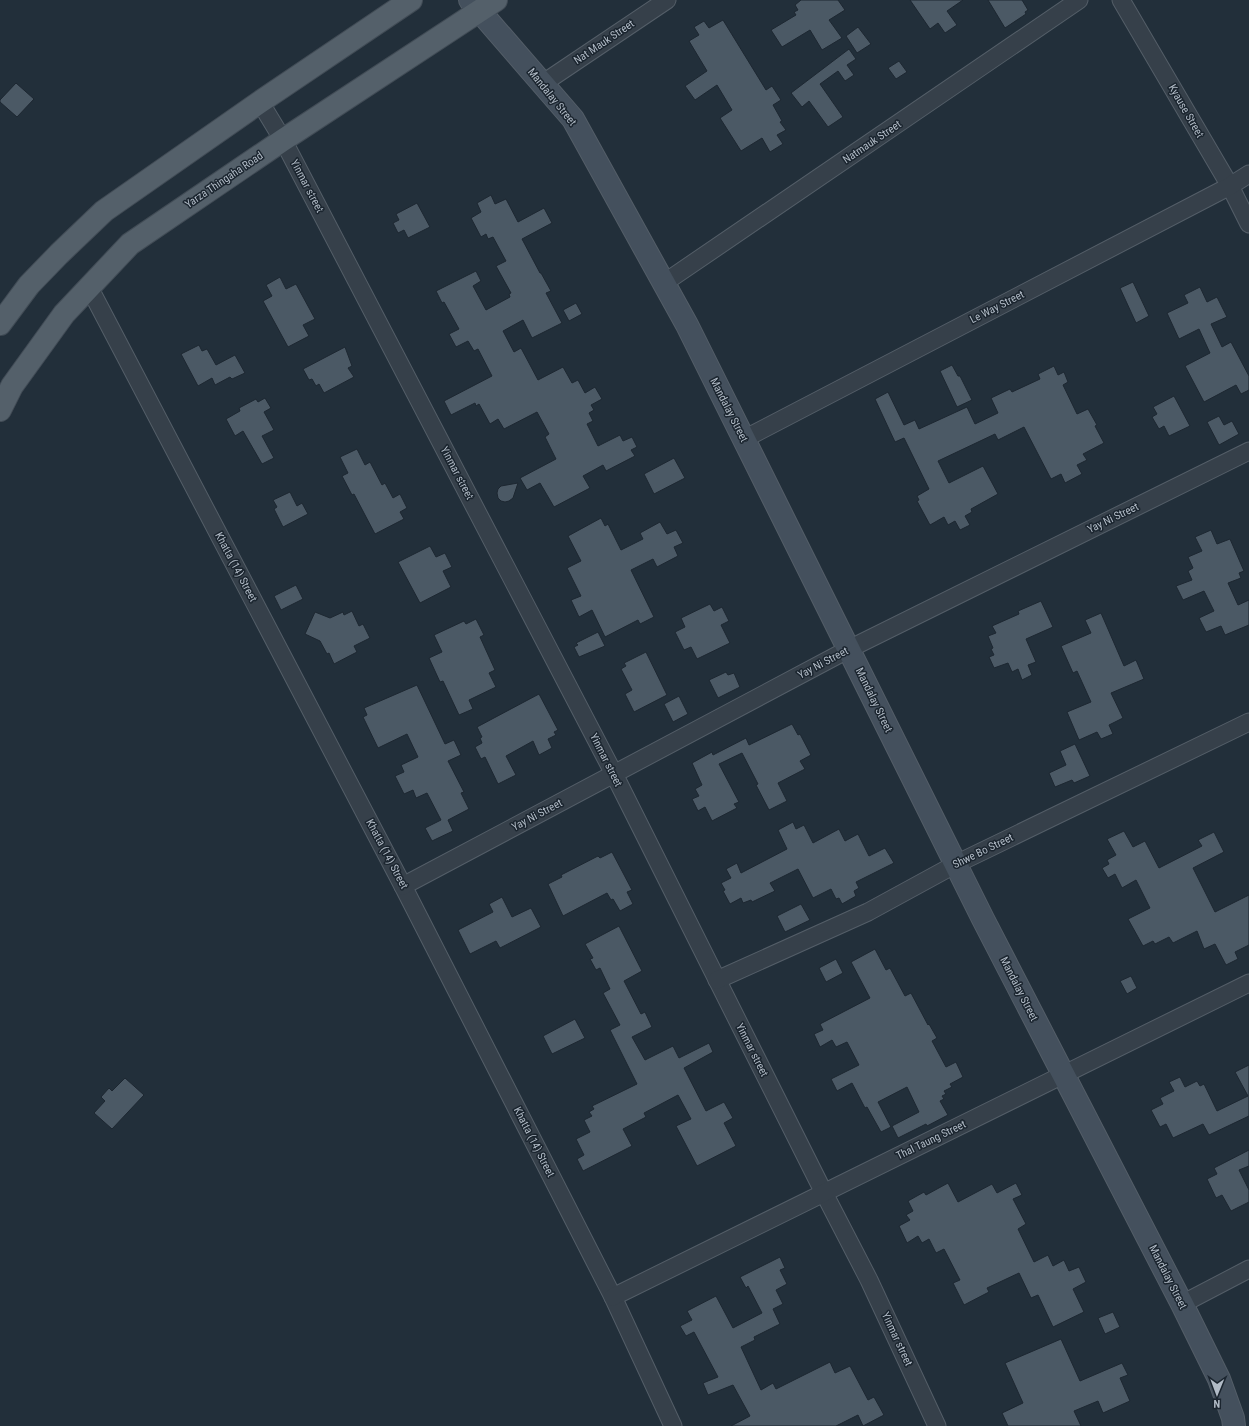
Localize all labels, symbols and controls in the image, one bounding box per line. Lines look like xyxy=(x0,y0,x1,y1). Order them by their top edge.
street label: Nat Mauk Street xyxy=(571,17,637,67)
street label: Mandalay Street xyxy=(525,66,579,128)
street label: Kyause Street xyxy=(1166,82,1206,140)
street label: Natmauk Street xyxy=(840,118,904,166)
street label: Yarza Thingaha Road xyxy=(183,149,265,211)
street label: Yinmar street xyxy=(288,157,326,215)
street label: Le Way Street xyxy=(968,288,1026,326)
street label: Mandalay Street xyxy=(707,376,751,444)
street label: Yinmar street xyxy=(438,444,476,502)
street label: Yay Ni Street xyxy=(1085,500,1141,536)
street label: Khatta (14) Street xyxy=(212,530,260,604)
street label: Yay Ni Street xyxy=(796,644,850,682)
street label: Mandalay Street xyxy=(853,666,895,734)
street label: Yinmar street xyxy=(587,731,625,789)
street label: Yay Ni Street xyxy=(510,796,564,834)
street label: Khatta (14) Street xyxy=(363,817,411,891)
street label: Shwe Bo Street xyxy=(951,831,1015,871)
street label: Mandalay Street xyxy=(997,955,1041,1023)
street label: Yinmar street xyxy=(733,1021,771,1079)
street label: Khatta (14) Street xyxy=(511,1105,557,1179)
street label: Thal Taung Street xyxy=(894,1118,968,1162)
street label: Mandalay Street xyxy=(1146,1243,1190,1311)
street label: Yinmar street xyxy=(879,1310,915,1368)
north arrow xyxy=(1197,1374,1237,1414)
text: N xyxy=(1213,1397,1220,1410)

